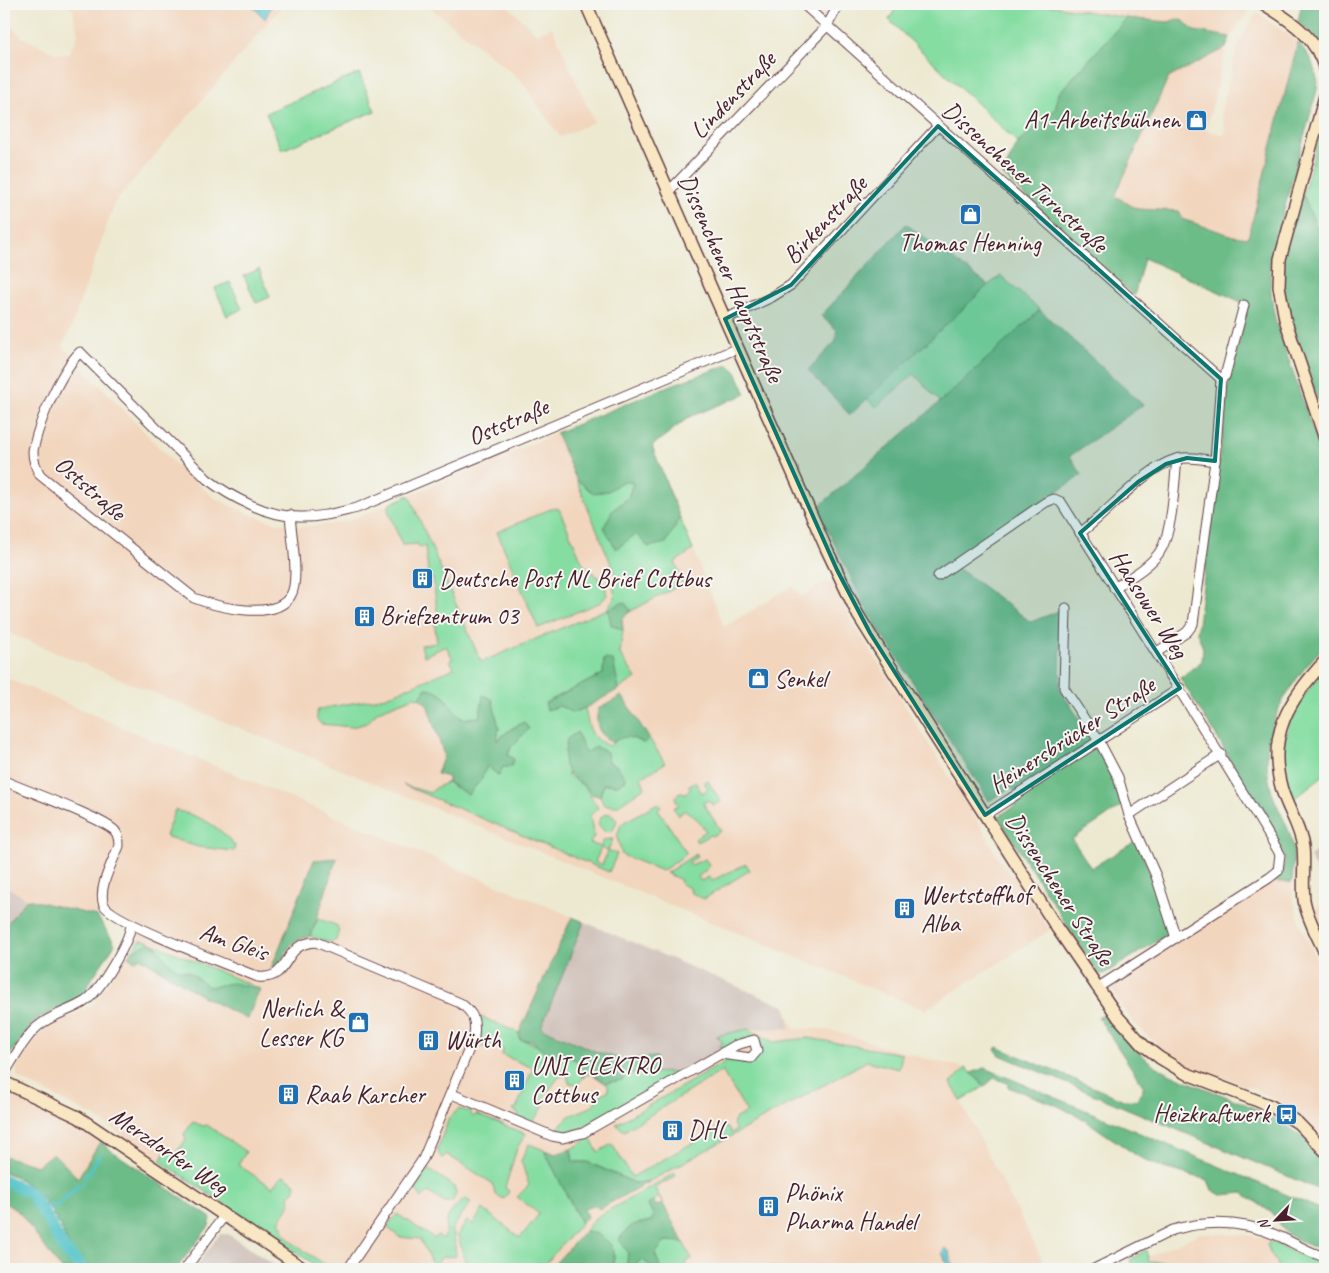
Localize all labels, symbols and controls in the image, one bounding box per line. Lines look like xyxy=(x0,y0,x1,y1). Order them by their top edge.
street label: Lindenstraße xyxy=(683,43,784,146)
street label: Dissenchener Turnstraße xyxy=(936,94,1116,261)
place label: A1-Arbeitsbühnen xyxy=(1024,104,1182,136)
shop icon: A1-Arbeitsbühnen xyxy=(1184,108,1208,132)
street label: Birkenstraße xyxy=(776,168,875,271)
street label: Dissenchener Hauptstraße xyxy=(671,169,792,389)
shop icon: Thomas Henning xyxy=(958,202,982,226)
place label: Thomas Henning xyxy=(899,227,1042,259)
street label: Oststraße xyxy=(463,390,555,453)
street label: Oststraße xyxy=(48,448,134,529)
street label: Haasower Weg xyxy=(1102,544,1197,665)
place label: Deutsche Post NL Brief Cottbus xyxy=(439,563,713,595)
building icon: Deutsche Post NL Brief Cottbus xyxy=(411,567,435,591)
place label: Briefzentrum 03 xyxy=(380,600,520,632)
building icon: Briefzentrum 03 xyxy=(352,604,376,628)
place label: Senkel xyxy=(774,663,831,695)
shop icon: Senkel xyxy=(746,667,770,691)
street label: Heinersbrücker Straße xyxy=(983,668,1163,801)
street label: Dissenchener Straße xyxy=(999,806,1122,973)
place label: Wertstoffhof Alba xyxy=(921,879,1036,940)
building icon: Wertstoffhof Alba xyxy=(893,897,917,921)
street label: Am Gleis xyxy=(196,915,275,969)
place label: Nerlich & Lesser KG xyxy=(259,993,346,1054)
shop icon: Nerlich & Lesser KG xyxy=(347,1011,371,1035)
place label: Würth xyxy=(445,1024,502,1056)
building icon: Würth xyxy=(417,1028,441,1052)
place label: UNI ELEKTRO Cottbus xyxy=(531,1050,662,1111)
building icon: UNI ELEKTRO Cottbus xyxy=(503,1068,527,1092)
place label: Raab Karcher xyxy=(305,1079,427,1111)
building icon: Raab Karcher xyxy=(277,1083,301,1107)
place label: Heizkraftwerk xyxy=(1153,1098,1272,1130)
street label: Merzdorfer Weg xyxy=(104,1100,235,1203)
bus stop icon: Heizkraftwerk xyxy=(1274,1102,1298,1126)
place label: DHL xyxy=(688,1114,728,1146)
building icon: DHL xyxy=(660,1118,684,1142)
place label: Phönix Pharma Handel xyxy=(785,1177,921,1238)
building icon: Phönix Pharma Handel xyxy=(757,1195,781,1219)
north arrow xyxy=(1252,1196,1302,1246)
text: N xyxy=(1254,1216,1274,1233)

